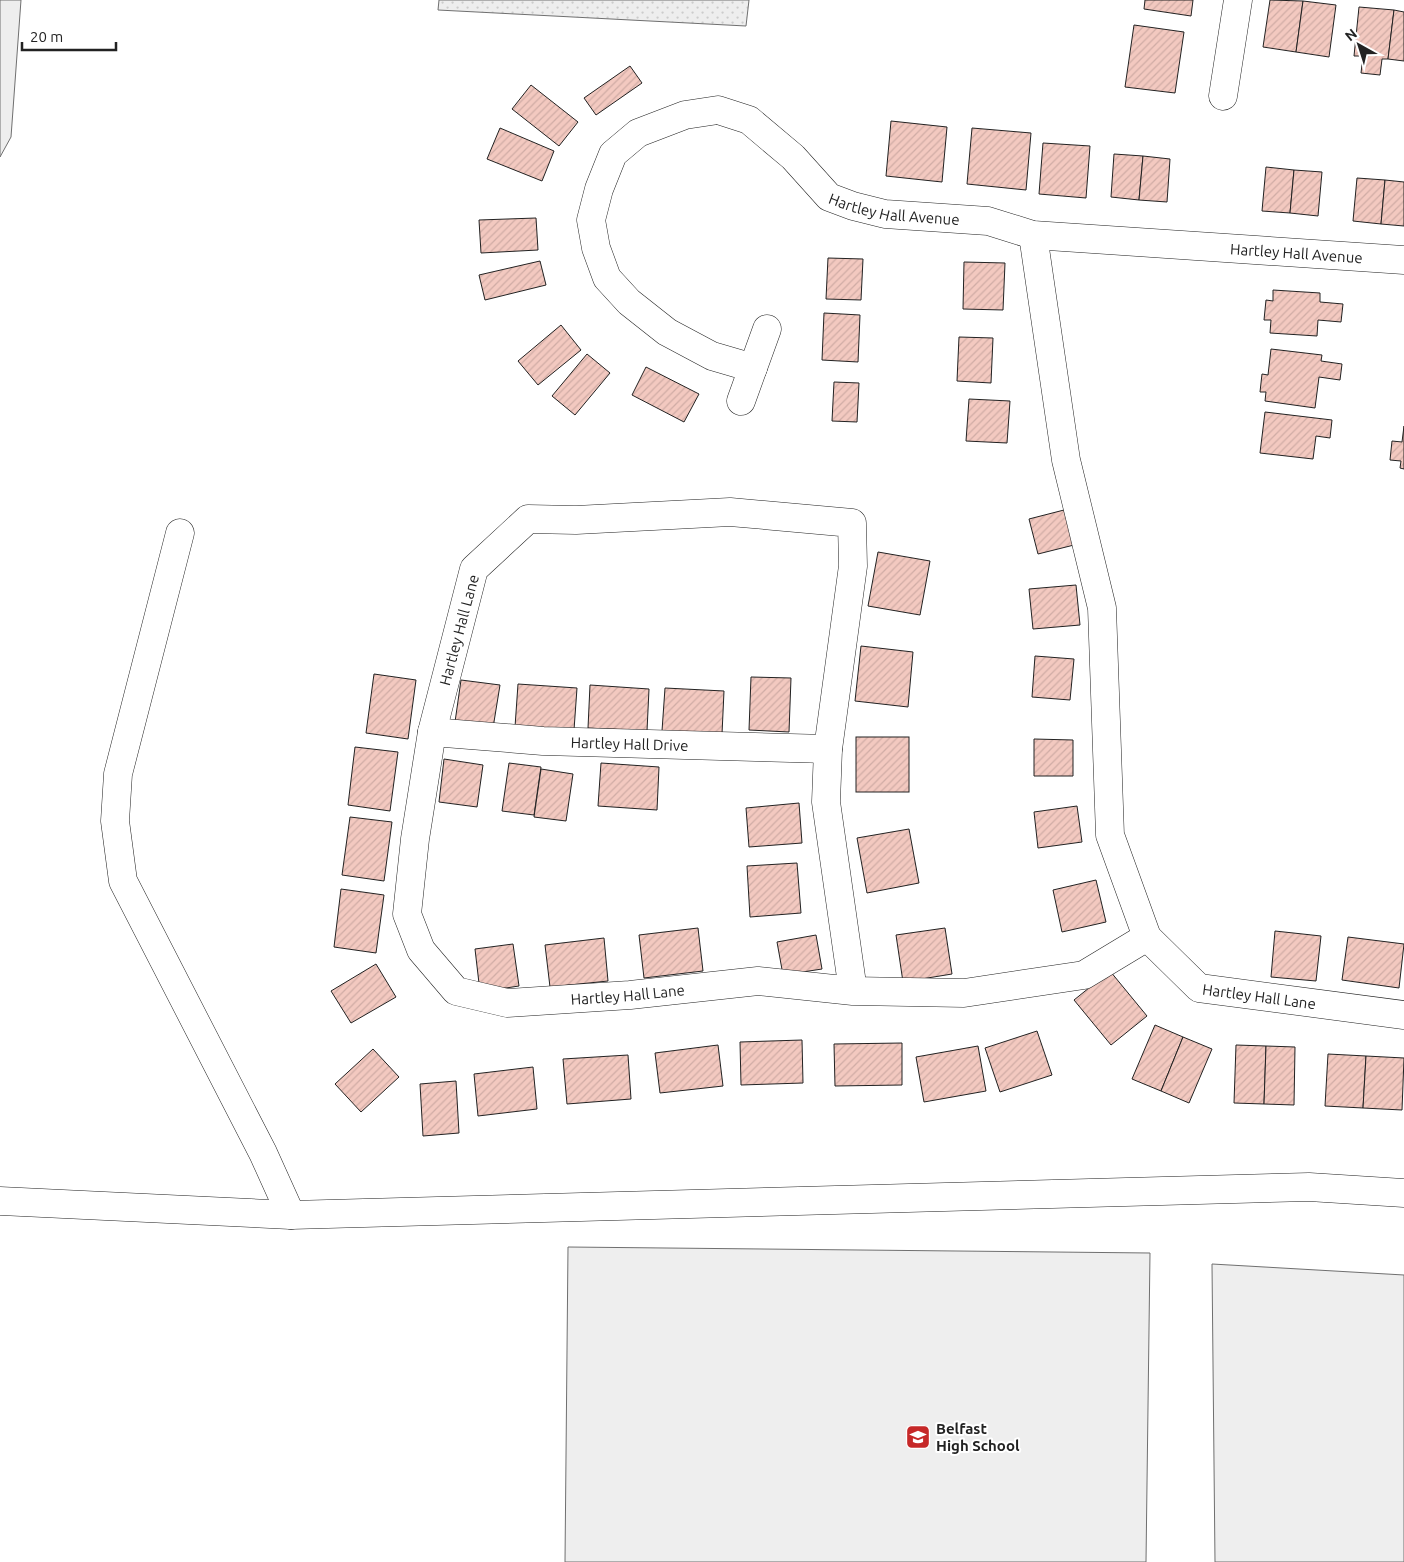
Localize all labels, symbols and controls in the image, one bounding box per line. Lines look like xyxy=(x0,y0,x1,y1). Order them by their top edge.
scale bar xyxy=(22,20,116,52)
north arrow xyxy=(1334,20,1384,70)
text: N xyxy=(1342,25,1360,44)
text: 20 m xyxy=(30,28,63,45)
street label: Hartley Hall Avenue xyxy=(827,189,960,228)
street label: Hartley Hall Avenue xyxy=(1230,240,1363,266)
street label: Hartley Hall Lane xyxy=(436,573,482,687)
street label: Hartley Hall Drive xyxy=(571,733,689,754)
street label: Hartley Hall Lane xyxy=(1201,980,1317,1012)
street label: Hartley Hall Lane xyxy=(570,981,686,1007)
place label: Belfast High School xyxy=(936,1420,1020,1454)
school or university icon: Belfast High School xyxy=(905,1424,931,1450)

